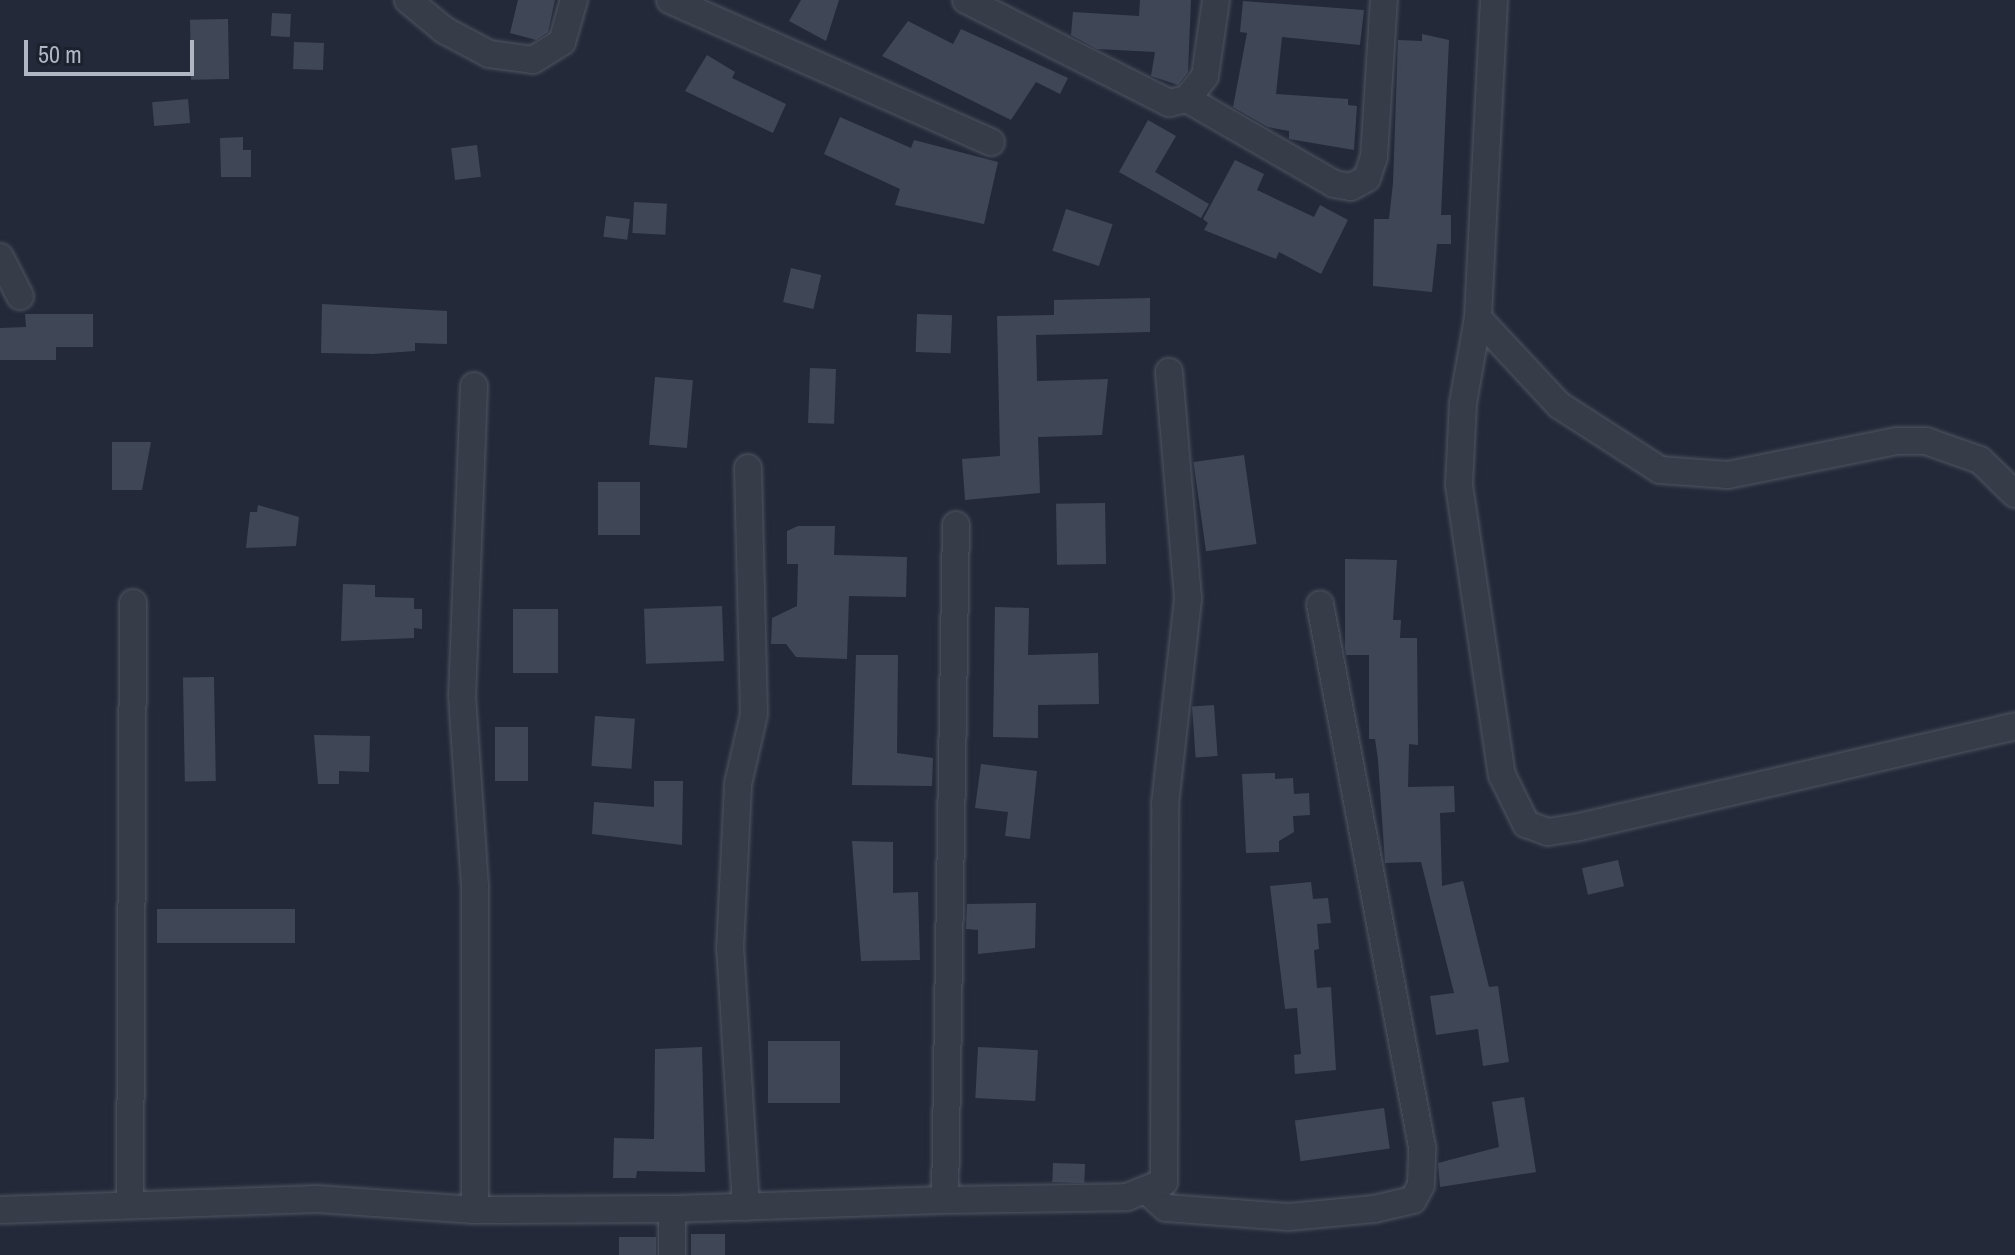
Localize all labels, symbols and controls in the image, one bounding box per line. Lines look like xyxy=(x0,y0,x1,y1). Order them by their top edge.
scale bar xyxy=(28,24,198,74)
text: 50 m xyxy=(38,38,82,70)

